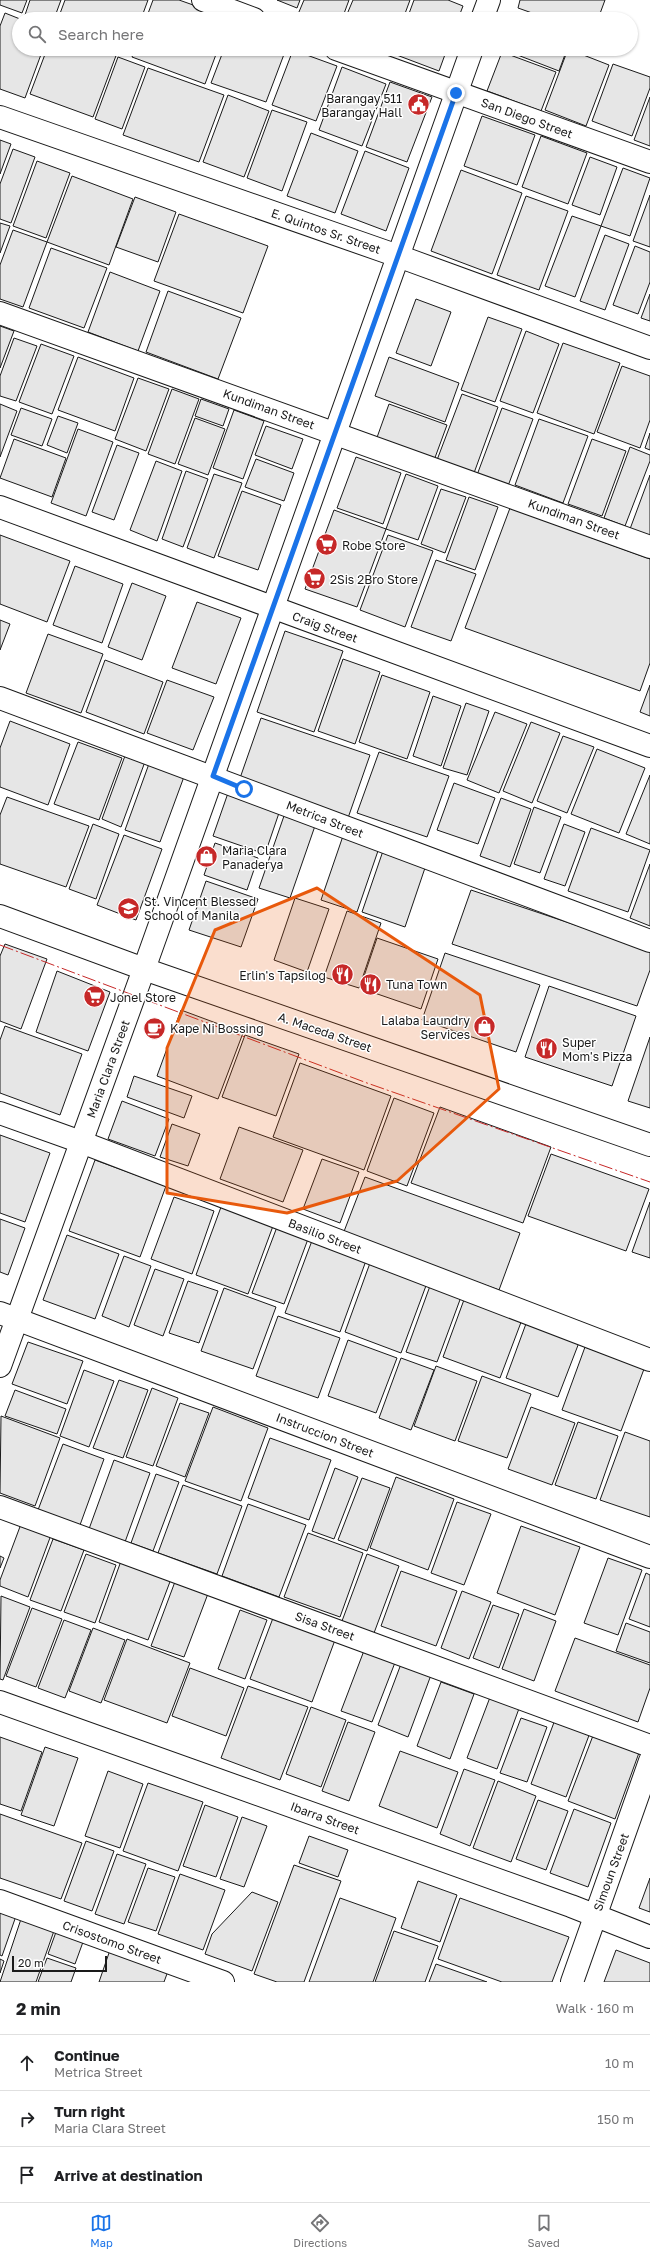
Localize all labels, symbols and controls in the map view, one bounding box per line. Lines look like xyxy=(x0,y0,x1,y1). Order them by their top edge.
search box xyxy=(12,12,638,56)
icon: search xyxy=(26,23,48,45)
text: Search here xyxy=(58,25,144,43)
route end xyxy=(447,84,465,102)
place label: Barangay 511 Barangay Hall xyxy=(321,91,402,120)
public building icon: Barangay 511 Barangay Hall xyxy=(405,92,431,118)
street label: San Diego Street xyxy=(479,94,575,142)
street label: E. Quintos Sr. Street xyxy=(269,205,383,257)
street label: Kundiman Street xyxy=(221,385,317,433)
street label: Kundiman Street xyxy=(526,495,622,543)
supermarket icon: Robe Store xyxy=(314,532,340,558)
place label: Robe Store xyxy=(342,538,406,553)
supermarket icon: 2Sis 2Bro Store xyxy=(302,566,328,592)
place label: 2Sis 2Bro Store xyxy=(330,572,418,587)
street label: Craig Street xyxy=(290,608,360,646)
route start xyxy=(235,780,253,798)
street label: Metrica Street xyxy=(284,797,366,841)
place label: Maria Clara Panaderya xyxy=(222,843,287,872)
shop icon: Maria Clara Panaderya xyxy=(193,844,219,870)
place label: St. Vincent Blessed School of Manila xyxy=(144,894,256,923)
school or university icon: St. Vincent Blessed School of Manila xyxy=(115,895,141,921)
restaurant icon: Erlin's Tapsilog xyxy=(329,962,355,988)
place label: Erlin's Tapsilog xyxy=(239,968,326,983)
restaurant icon: Tuna Town xyxy=(358,971,384,997)
place label: Tuna Town xyxy=(386,977,447,992)
supermarket icon: Jonel Store xyxy=(81,984,107,1010)
place label: Jonel Store xyxy=(110,990,176,1005)
street label: A. Maceda Street xyxy=(276,1009,374,1055)
place label: Lalaba Laundry Services xyxy=(381,1013,470,1042)
shop icon: Lalaba Laundry Services xyxy=(472,1014,498,1040)
cafe icon: Kape Ni Bossing xyxy=(142,1015,168,1041)
street label: Maria Clara Street xyxy=(83,1018,133,1120)
place label: Kape Ni Bossing xyxy=(170,1021,264,1036)
place label: Super Mom's Pizza xyxy=(562,1035,632,1064)
restaurant icon: Super Mom's Pizza xyxy=(533,1036,559,1062)
street label: Basilio Street xyxy=(286,1215,364,1257)
street label: Instruccion Street xyxy=(274,1409,376,1461)
street label: Sisa Street xyxy=(293,1608,357,1644)
street label: Ibarra Street xyxy=(288,1799,362,1838)
street label: Simoun Street xyxy=(590,1831,632,1913)
street label: Crisostomo Street xyxy=(60,1917,164,1967)
scale bar xyxy=(12,1954,107,1973)
text: 20 m xyxy=(18,1956,44,1969)
text: 2 min xyxy=(16,1998,60,2019)
text: Walk · 160 m xyxy=(556,2000,634,2016)
text: Continue xyxy=(54,2046,120,2064)
icon: ahead xyxy=(16,2052,38,2074)
text: 10 m xyxy=(605,2055,634,2071)
text: Metrica Street xyxy=(54,2064,143,2080)
text: Turn right xyxy=(54,2102,125,2120)
icon: right xyxy=(16,2108,38,2130)
text: 150 m xyxy=(597,2111,634,2127)
text: Maria Clara Street xyxy=(54,2120,166,2136)
icon: arrive xyxy=(16,2164,38,2186)
text: Arrive at destination xyxy=(54,2166,203,2184)
tab: Map xyxy=(90,2212,113,2249)
tab: Directions xyxy=(293,2212,347,2249)
tab: Saved xyxy=(528,2212,560,2249)

